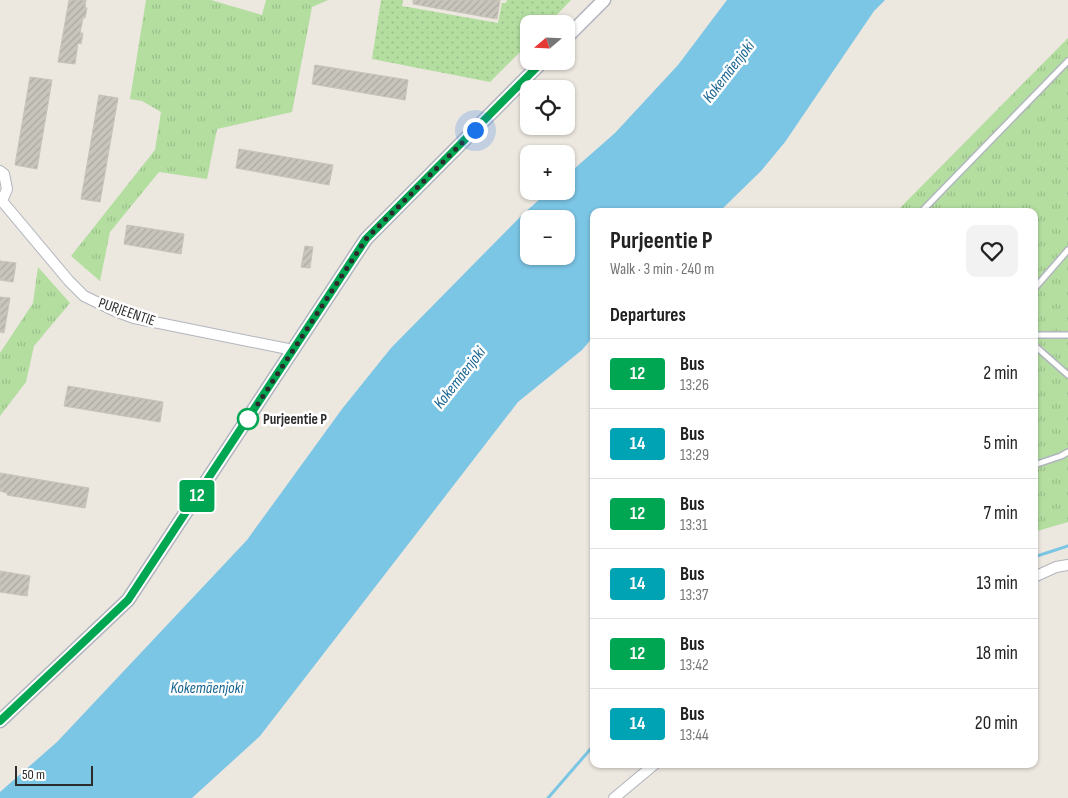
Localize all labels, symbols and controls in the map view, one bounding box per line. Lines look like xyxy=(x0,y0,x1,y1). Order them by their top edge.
north arrow xyxy=(520,15,575,70)
map controls xyxy=(520,15,575,265)
water label: Kokemäenjoki xyxy=(699,37,760,107)
button: locate xyxy=(520,80,575,135)
your location xyxy=(463,118,488,143)
button: + xyxy=(520,145,575,200)
button: − xyxy=(520,210,575,265)
button: heart xyxy=(966,225,1018,277)
text: Purjeentie P xyxy=(610,226,713,255)
text: Walk · 3 min · 240 m xyxy=(610,260,714,279)
street label: PURJEENTIE xyxy=(96,293,158,331)
text: Departures xyxy=(610,304,686,327)
water label: Kokemäenjoki xyxy=(430,343,491,413)
text: Bus xyxy=(680,353,705,376)
text: 2 min xyxy=(983,362,1018,385)
text: 12 xyxy=(630,363,645,384)
text: 13:26 xyxy=(680,376,709,395)
marker: Purjeentie P xyxy=(237,408,259,430)
place label: Purjeentie P xyxy=(263,410,327,429)
text: Bus xyxy=(680,423,705,446)
text: 5 min xyxy=(983,432,1018,455)
text: 14 xyxy=(630,433,645,454)
text: 13:29 xyxy=(680,446,709,465)
line badge: 12 xyxy=(174,480,220,512)
text: 12 xyxy=(189,485,205,506)
text: Bus xyxy=(680,493,705,516)
text: 7 min xyxy=(984,502,1018,525)
text: 12 xyxy=(630,503,645,524)
text: 13:31 xyxy=(680,516,708,535)
text: Bus xyxy=(680,563,705,586)
text: 13 min xyxy=(977,572,1018,595)
text: 14 xyxy=(630,573,645,594)
text: 13:37 xyxy=(680,586,708,605)
text: Bus xyxy=(680,633,705,656)
text: 18 min xyxy=(976,642,1018,665)
text: 12 xyxy=(630,643,645,664)
text: 13:42 xyxy=(680,656,709,675)
water label: Kokemäenjoki xyxy=(171,679,245,698)
text: Bus xyxy=(680,703,705,726)
text: 20 min xyxy=(975,712,1018,735)
text: 14 xyxy=(630,713,645,734)
text: 13:44 xyxy=(680,726,709,745)
scale bar xyxy=(15,763,92,786)
text: 50 m xyxy=(22,766,45,783)

